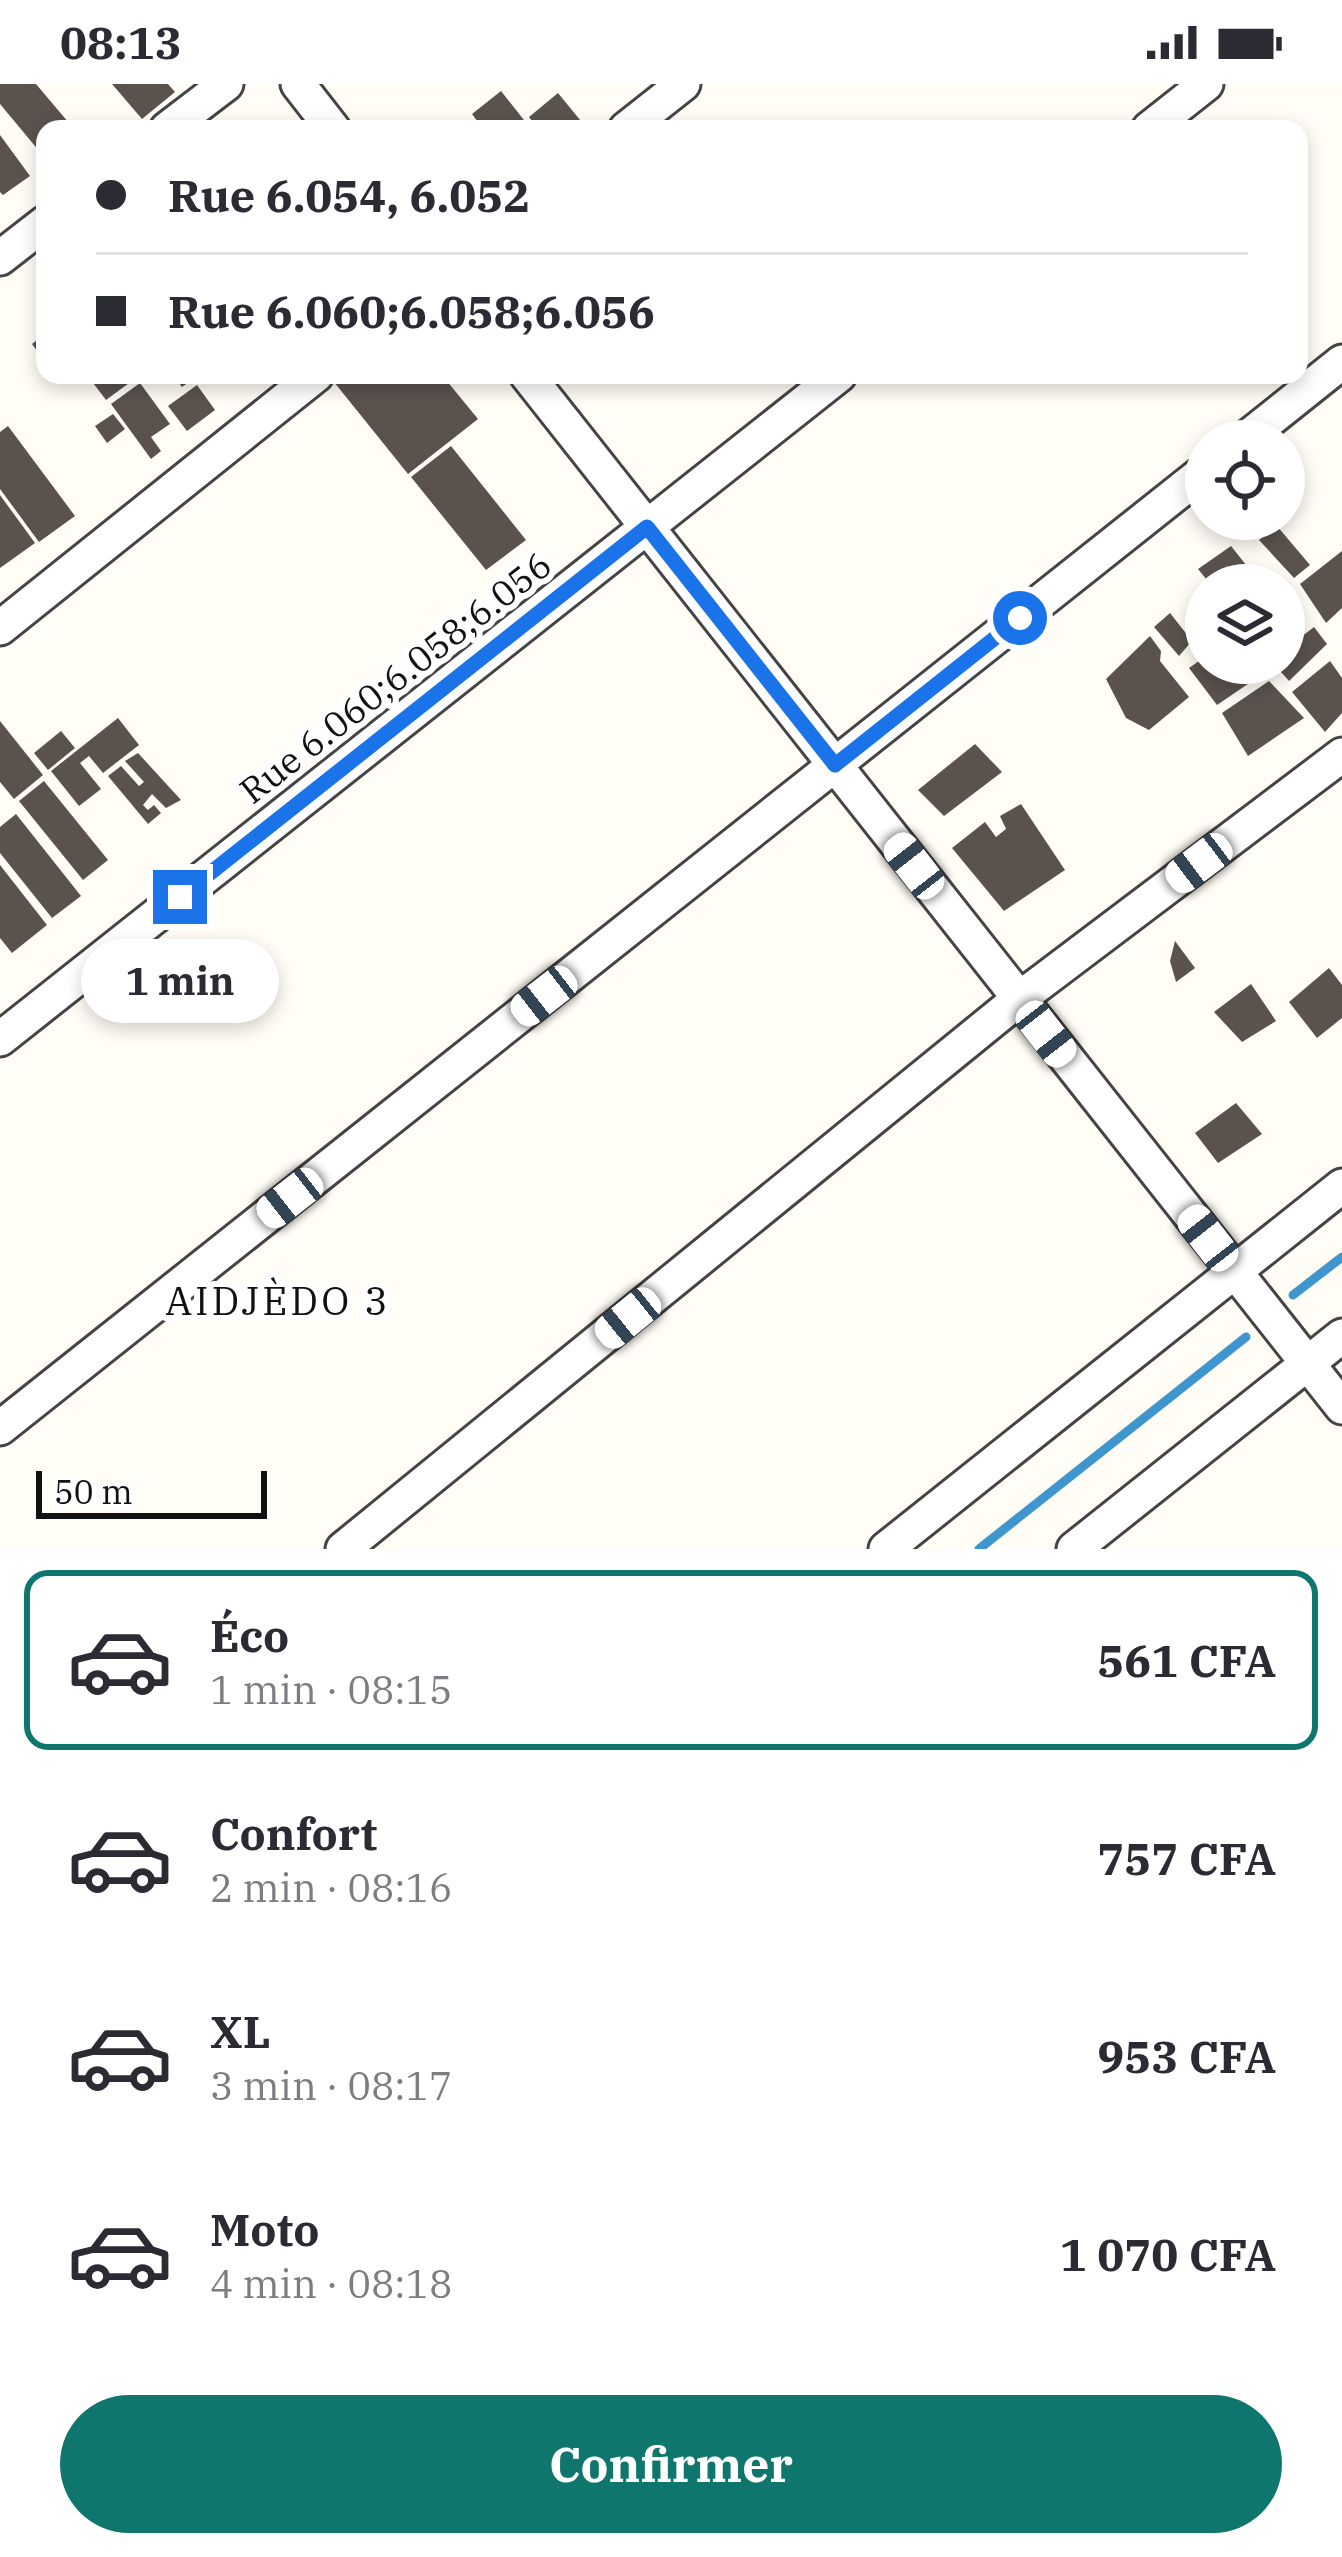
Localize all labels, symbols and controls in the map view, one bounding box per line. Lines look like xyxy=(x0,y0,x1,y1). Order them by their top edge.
text: 08:13 xyxy=(60,13,182,71)
text: Rue 6.054, 6.052 xyxy=(168,166,530,224)
text: Rue 6.060;6.058;6.056 xyxy=(168,282,655,340)
map controls xyxy=(1185,420,1305,684)
button: locate xyxy=(1185,420,1305,540)
street label: Rue 6.060;6.058;6.056 xyxy=(230,541,560,813)
button: layers xyxy=(1185,564,1305,684)
route start xyxy=(993,591,1047,645)
car xyxy=(878,827,950,905)
car xyxy=(1159,827,1239,899)
route end xyxy=(153,870,207,924)
callout: 1 min xyxy=(81,939,279,1023)
text: 1 min xyxy=(125,955,235,1006)
car xyxy=(505,960,583,1032)
car xyxy=(1010,995,1082,1073)
car xyxy=(251,1162,329,1234)
car xyxy=(1172,1199,1244,1277)
district label: AIDJÈDO 3 xyxy=(165,1275,391,1326)
car xyxy=(589,1281,667,1355)
scale bar xyxy=(36,1465,267,1518)
text: 50 m xyxy=(54,1470,133,1513)
icon: car xyxy=(66,1606,174,1714)
text: Éco xyxy=(210,1606,289,1664)
text: 561 CFA xyxy=(1097,1631,1276,1689)
text: 1 min · 08:15 xyxy=(210,1664,452,1715)
icon: car xyxy=(66,1804,174,1912)
text: Confort xyxy=(210,1804,377,1862)
text: 757 CFA xyxy=(1097,1829,1276,1887)
text: 2 min · 08:16 xyxy=(210,1862,452,1913)
icon: car xyxy=(66,2002,174,2110)
text: XL xyxy=(210,2002,271,2060)
text: 953 CFA xyxy=(1097,2027,1276,2085)
text: 3 min · 08:17 xyxy=(210,2060,452,2111)
icon: car xyxy=(66,2200,174,2308)
text: Moto xyxy=(210,2200,320,2258)
text: 1 070 CFA xyxy=(1060,2225,1276,2283)
text: 4 min · 08:18 xyxy=(210,2258,452,2309)
button: Confirmer xyxy=(60,2395,1282,2533)

